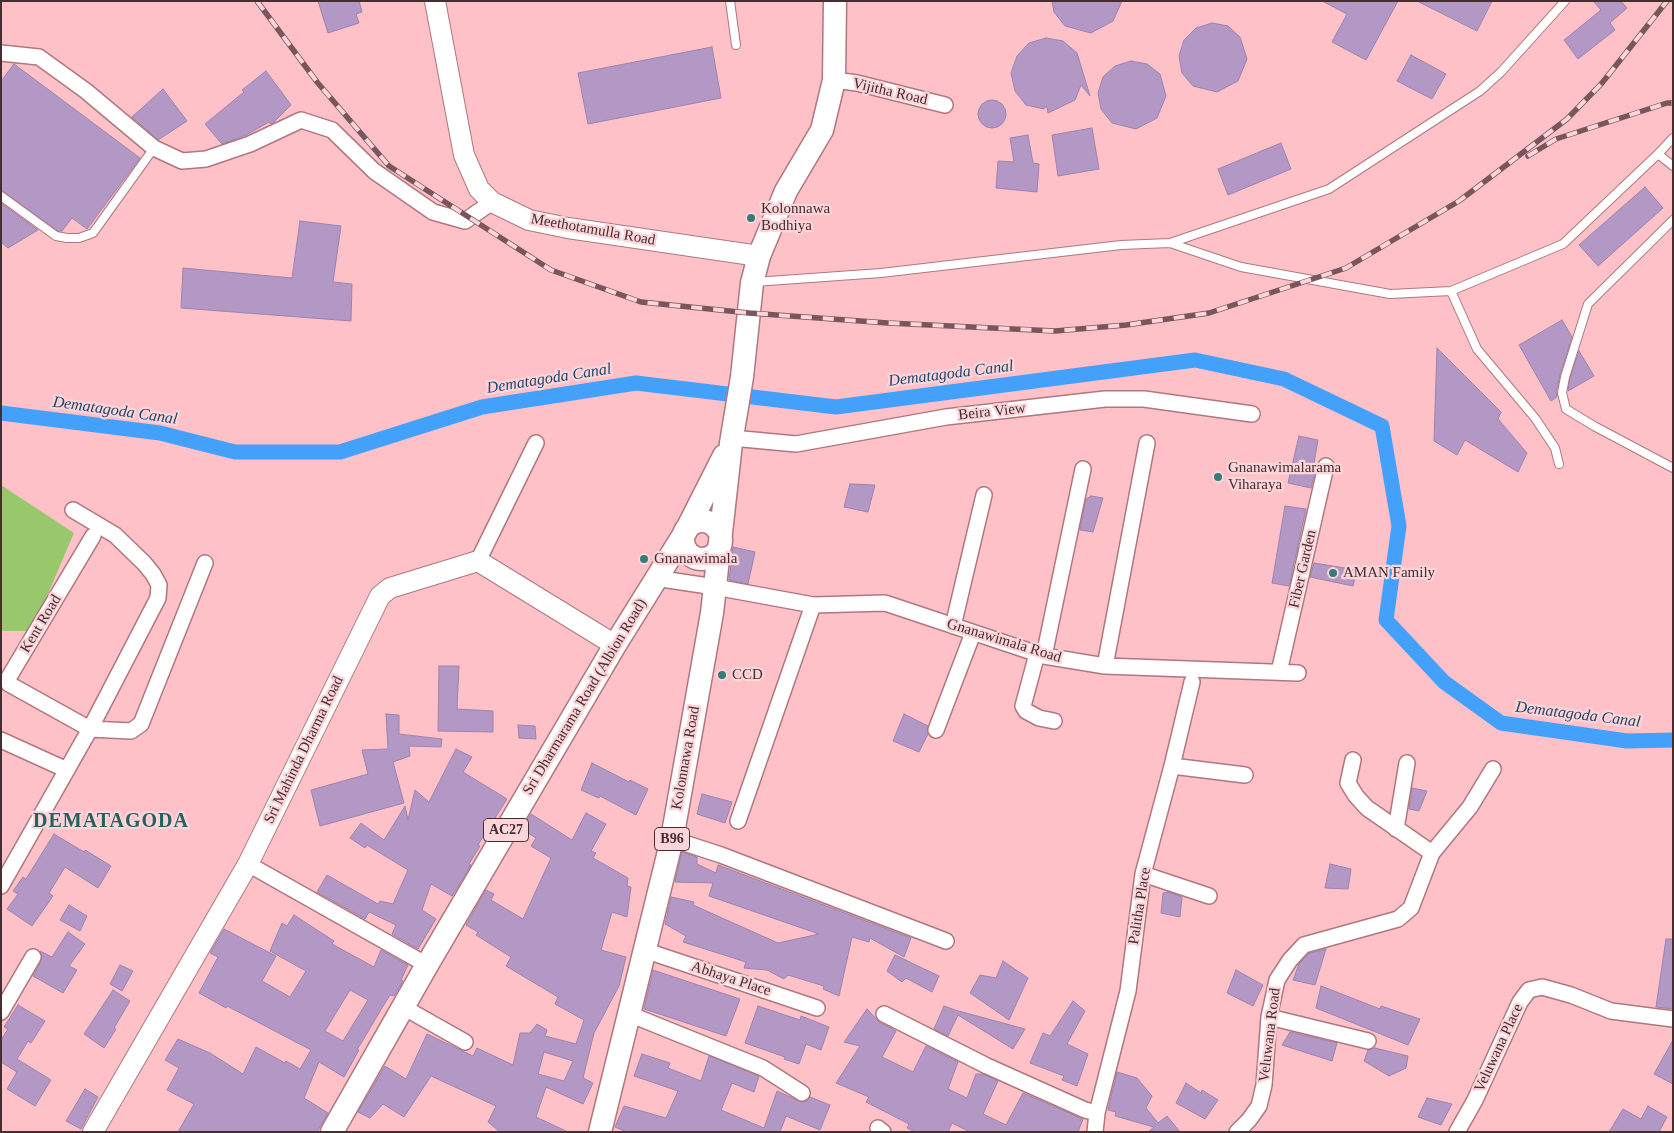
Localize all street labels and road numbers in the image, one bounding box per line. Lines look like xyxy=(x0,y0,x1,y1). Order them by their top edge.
street label: Vijitha Road xyxy=(851,75,929,109)
street label: Meethotamulla Road xyxy=(529,210,657,250)
street label: Beira View xyxy=(957,400,1027,424)
street label: Fiber Garden xyxy=(1285,528,1321,610)
street label: Kent Road xyxy=(17,592,65,656)
street label: Sri Dharmarama Road (Albion Road) xyxy=(519,596,651,798)
street label: Gnanawimala Road xyxy=(945,615,1063,667)
street label: Sri Mahinda Dharma Road xyxy=(260,673,348,827)
street label: Kolonnawa Road xyxy=(668,705,704,811)
road number: AC27 xyxy=(484,818,528,842)
road number: B96 xyxy=(654,828,690,851)
street label: Palitha Place xyxy=(1125,866,1155,946)
street label: Abhaya Place xyxy=(689,958,773,1000)
street label: Veluwana Road xyxy=(1255,987,1285,1083)
street label: Veluwana Place xyxy=(1471,1001,1527,1095)

